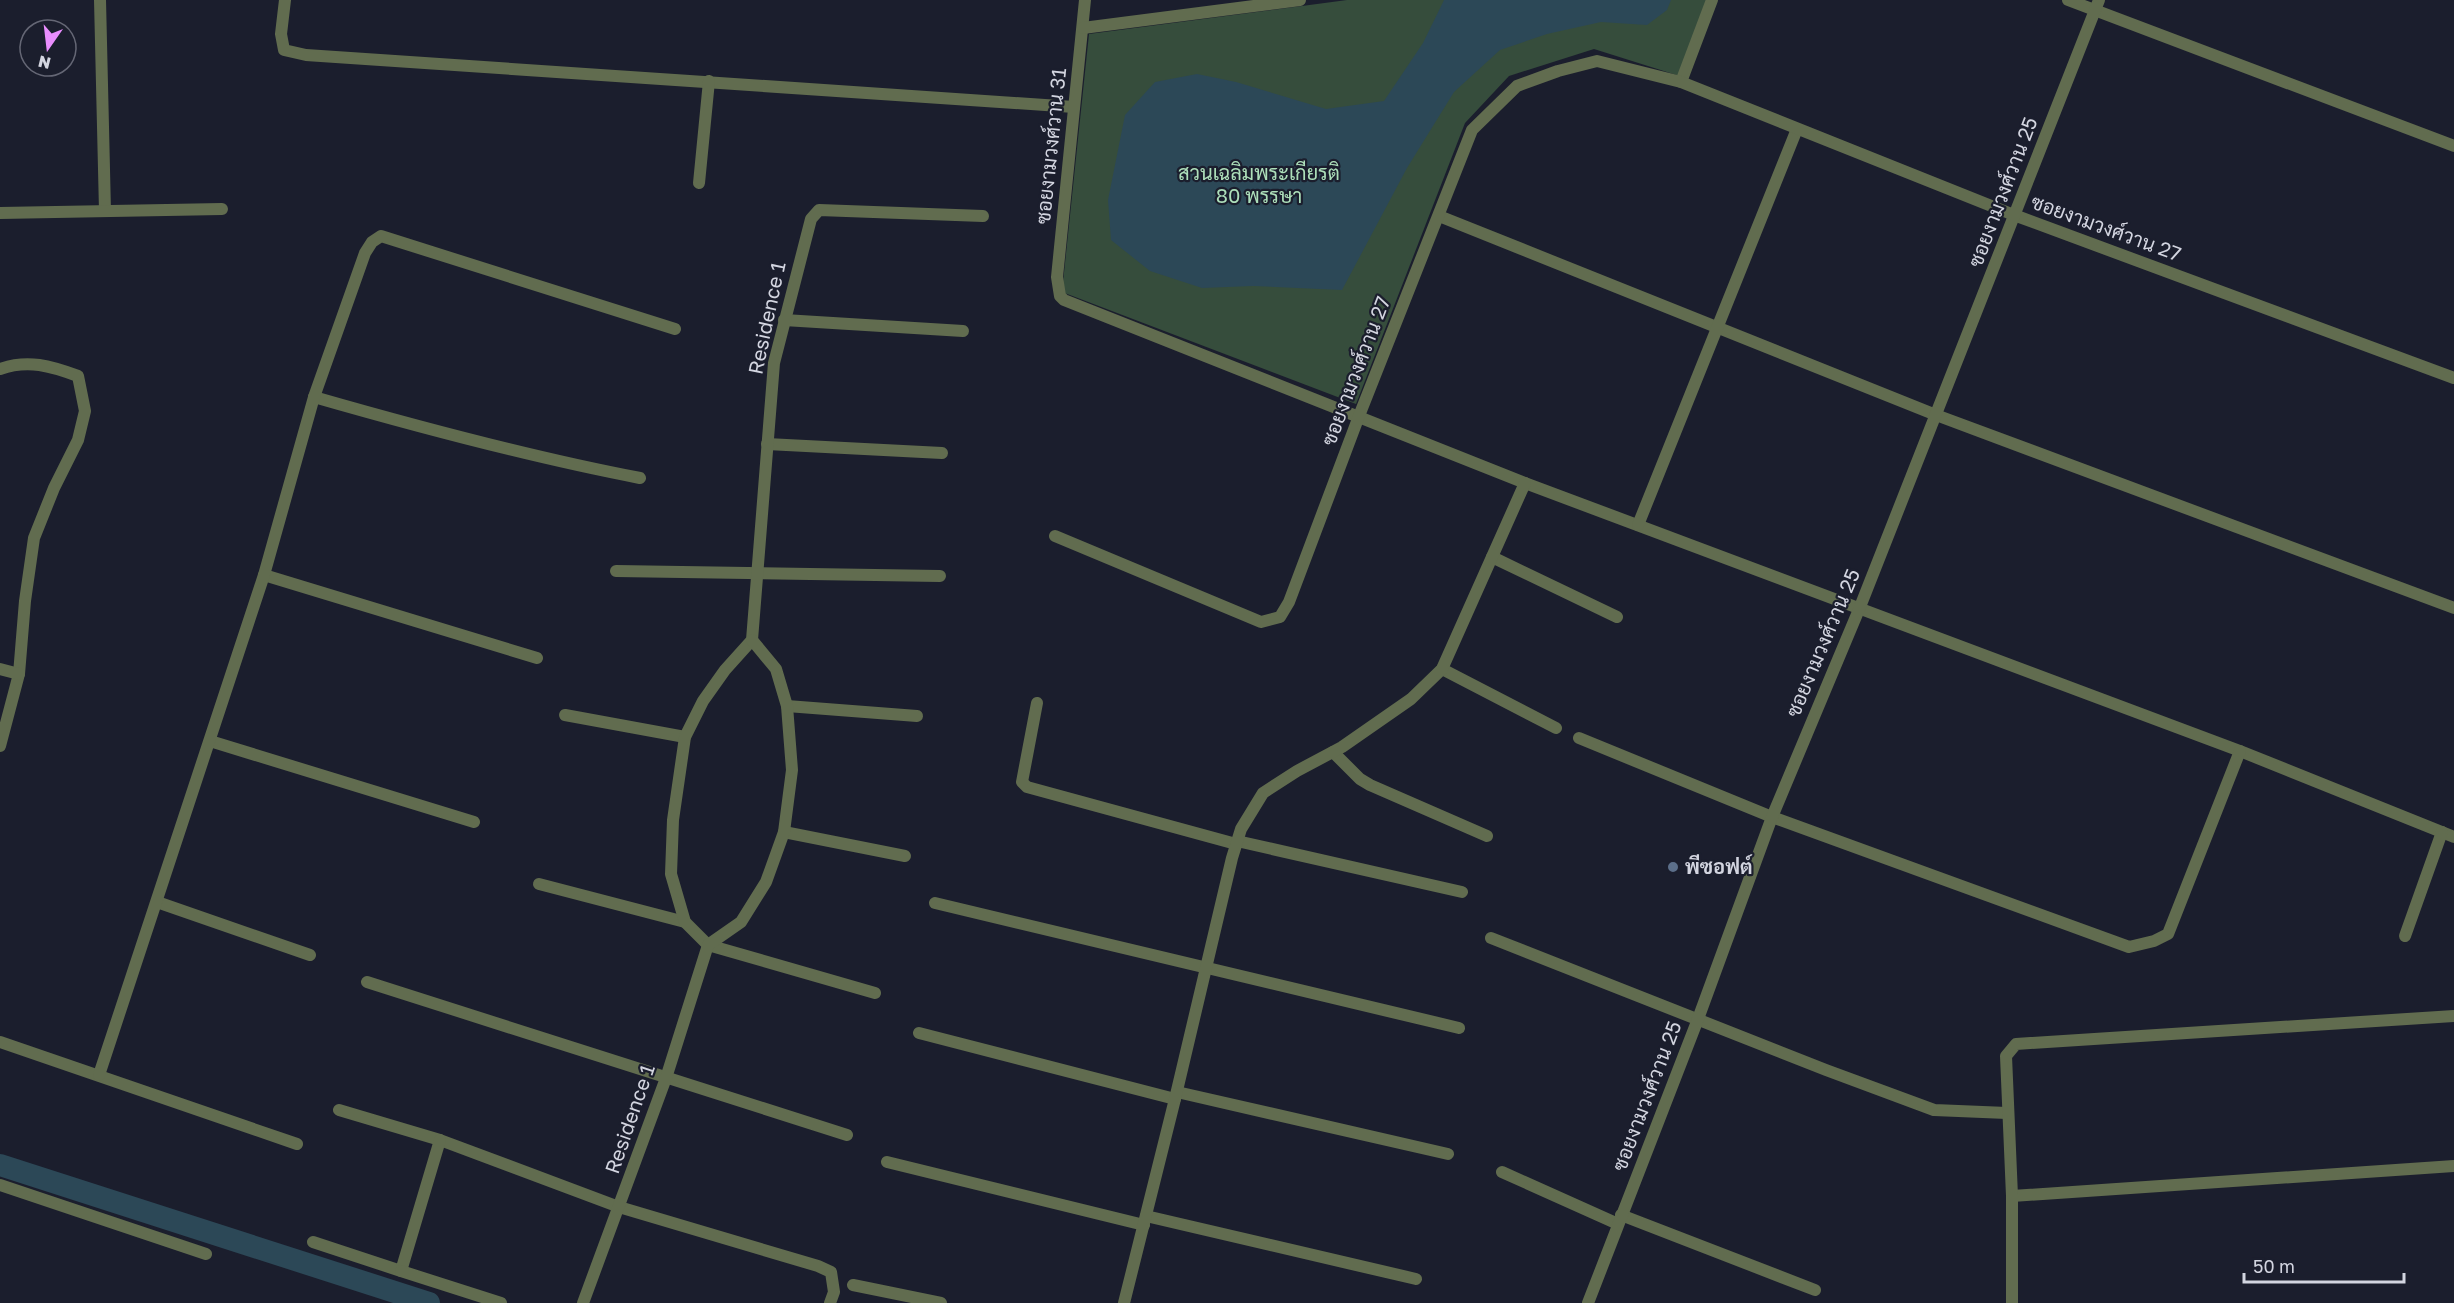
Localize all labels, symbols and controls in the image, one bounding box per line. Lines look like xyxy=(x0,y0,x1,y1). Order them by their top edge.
north arrow xyxy=(18,18,78,78)
text: N xyxy=(36,51,53,74)
street label: ซอยงามวงศ์วาน 31 xyxy=(1029,66,1070,225)
street label: ซอยงามวงศ์วาน 25 xyxy=(1961,113,2042,270)
park label: สวนเฉลิมพระเกียรติ 80 พรรษา xyxy=(1178,160,1340,207)
street label: ซอยงามวงศ์วาน 27 xyxy=(2028,188,2185,265)
street label: Residence 1 xyxy=(742,259,790,376)
street label: ซอยงามวงศ์วาน 27 xyxy=(1315,292,1395,449)
street label: ซอยงามวงศ์วาน 25 xyxy=(1779,564,1864,720)
place label: พีซอฟต์ xyxy=(1685,854,1753,878)
marker: พีซอฟต์ xyxy=(1666,860,1680,874)
street label: ซอยงามวงศ์วาน 25 xyxy=(1605,1017,1686,1174)
street label: Residence 1 xyxy=(599,1060,659,1177)
scale bar xyxy=(2244,1246,2404,1284)
text: 50 m xyxy=(2253,1255,2295,1277)

